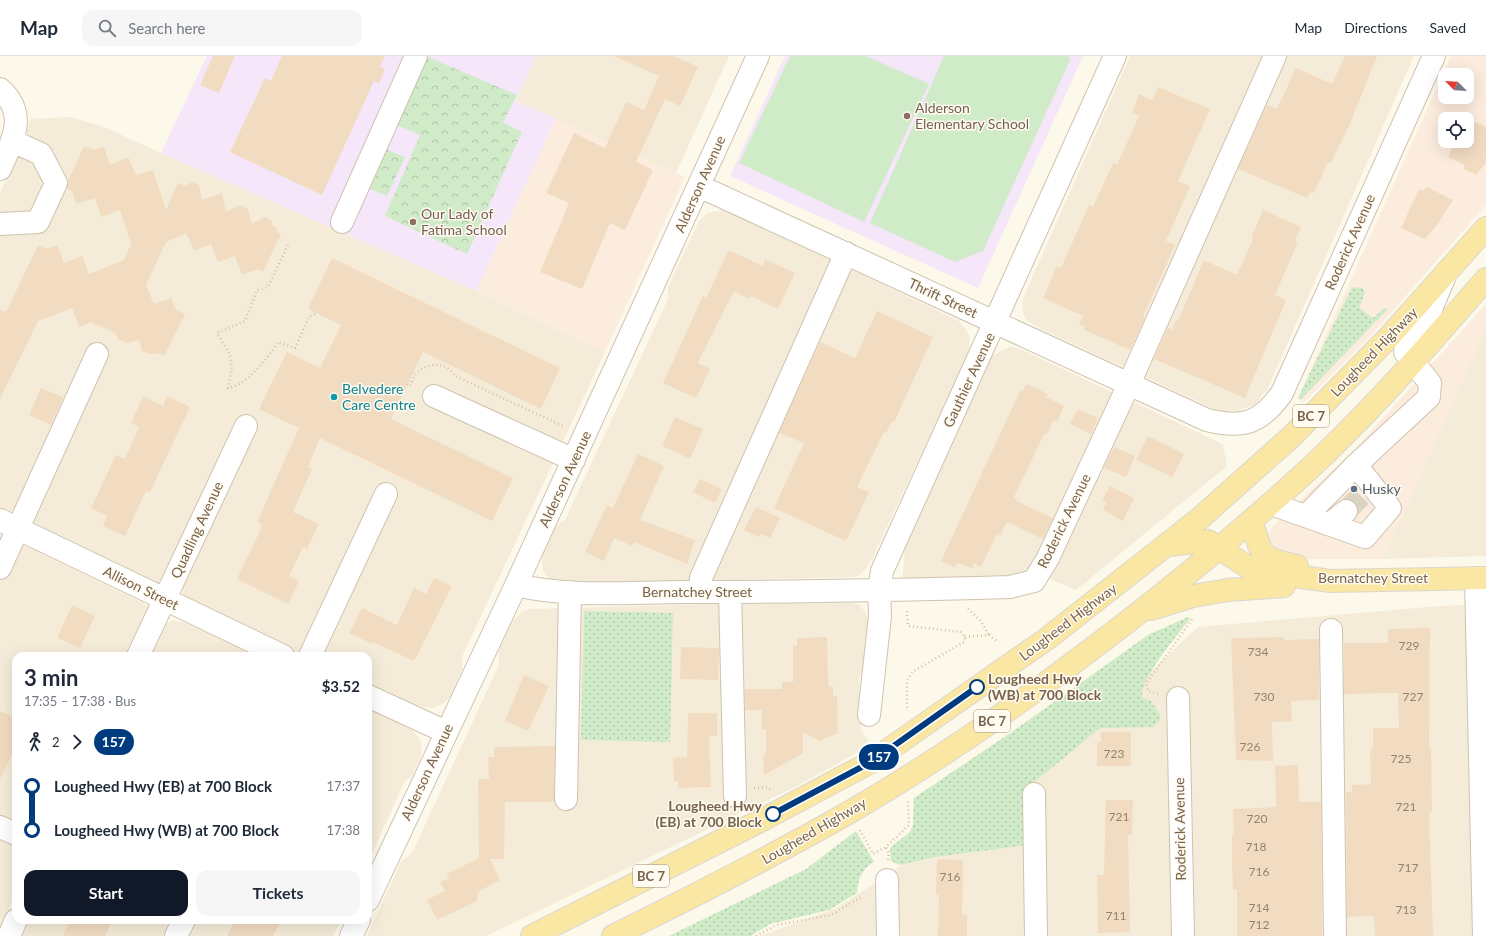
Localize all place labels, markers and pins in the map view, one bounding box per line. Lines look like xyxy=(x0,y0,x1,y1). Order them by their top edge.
place label: Alderson Elementary School xyxy=(915,99,1029,132)
marker: Alderson Elementary School xyxy=(902,111,912,121)
place label: Our Lady of Fatima School xyxy=(421,205,507,238)
marker: Our Lady of Fatima School xyxy=(408,217,418,227)
place label: Belvedere Care Centre xyxy=(342,380,416,413)
marker: Belvedere Care Centre xyxy=(329,392,339,402)
place label: Husky xyxy=(1362,480,1402,497)
marker: Husky xyxy=(1349,484,1359,494)
place label: Lougheed Hwy (WB) at 700 Block xyxy=(988,670,1102,703)
marker: Lougheed Hwy (WB) at 700 Block xyxy=(969,679,985,695)
place label: Lougheed Hwy (EB) at 700 Block xyxy=(655,797,763,830)
marker: Lougheed Hwy (EB) at 700 Block xyxy=(765,806,781,822)

